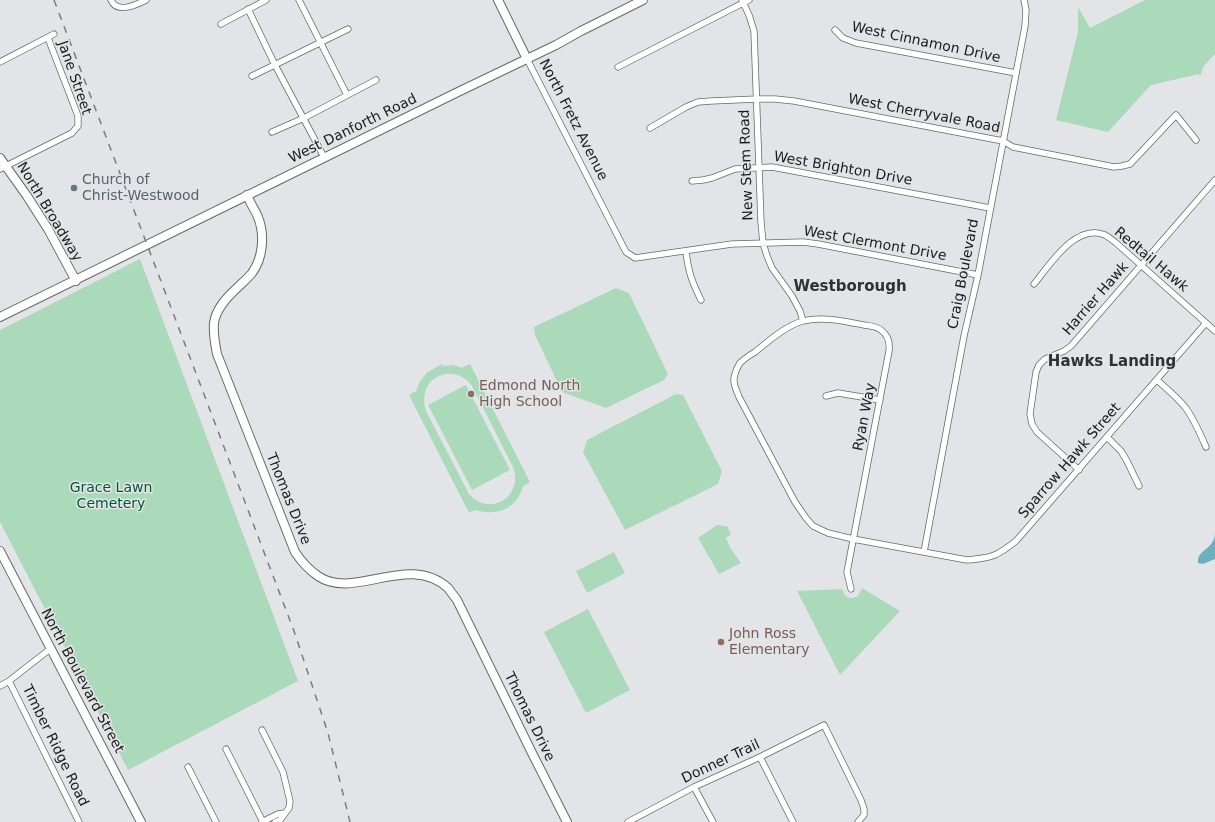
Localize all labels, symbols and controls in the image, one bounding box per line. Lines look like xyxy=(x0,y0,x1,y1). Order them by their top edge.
street label: West Cinnamon Drive xyxy=(850,19,1002,67)
street label: Jane Street xyxy=(53,39,95,117)
street label: North Fretz Avenue xyxy=(535,56,611,184)
street label: West Danforth Road xyxy=(286,91,420,167)
street label: West Cherryvale Road xyxy=(847,91,1001,137)
street label: New Stem Road xyxy=(737,109,757,221)
street label: West Brighton Drive xyxy=(772,149,914,189)
street label: North Broadway xyxy=(13,159,85,265)
place label: Church of Christ-Westwood xyxy=(82,172,199,204)
marker: Church of Christ-Westwood xyxy=(69,183,79,193)
street label: Craig Boulevard xyxy=(945,217,983,331)
street label: West Clermont Drive xyxy=(802,223,948,265)
street label: Redtail Hawk xyxy=(1111,224,1191,296)
street label: Harrier Hawk xyxy=(1060,259,1132,339)
district label: Westborough xyxy=(793,278,907,296)
district label: Hawks Landing xyxy=(1048,353,1176,371)
place label: Edmond North High School xyxy=(479,378,580,410)
street label: Ryan Way xyxy=(850,382,880,452)
marker: Edmond North High School xyxy=(466,389,476,399)
street label: Sparrow Hawk Street xyxy=(1015,400,1125,522)
street label: Thomas Drive xyxy=(262,451,314,547)
park label: Grace Lawn Cemetery xyxy=(70,480,152,512)
street label: North Boulevard Street xyxy=(37,606,127,756)
place label: John Ross Elementary xyxy=(729,626,810,658)
marker: John Ross Elementary xyxy=(716,637,726,647)
street label: Thomas Drive xyxy=(500,670,558,764)
street label: Timber Ridge Road xyxy=(18,683,92,809)
street label: Donner Trail xyxy=(679,737,763,787)

